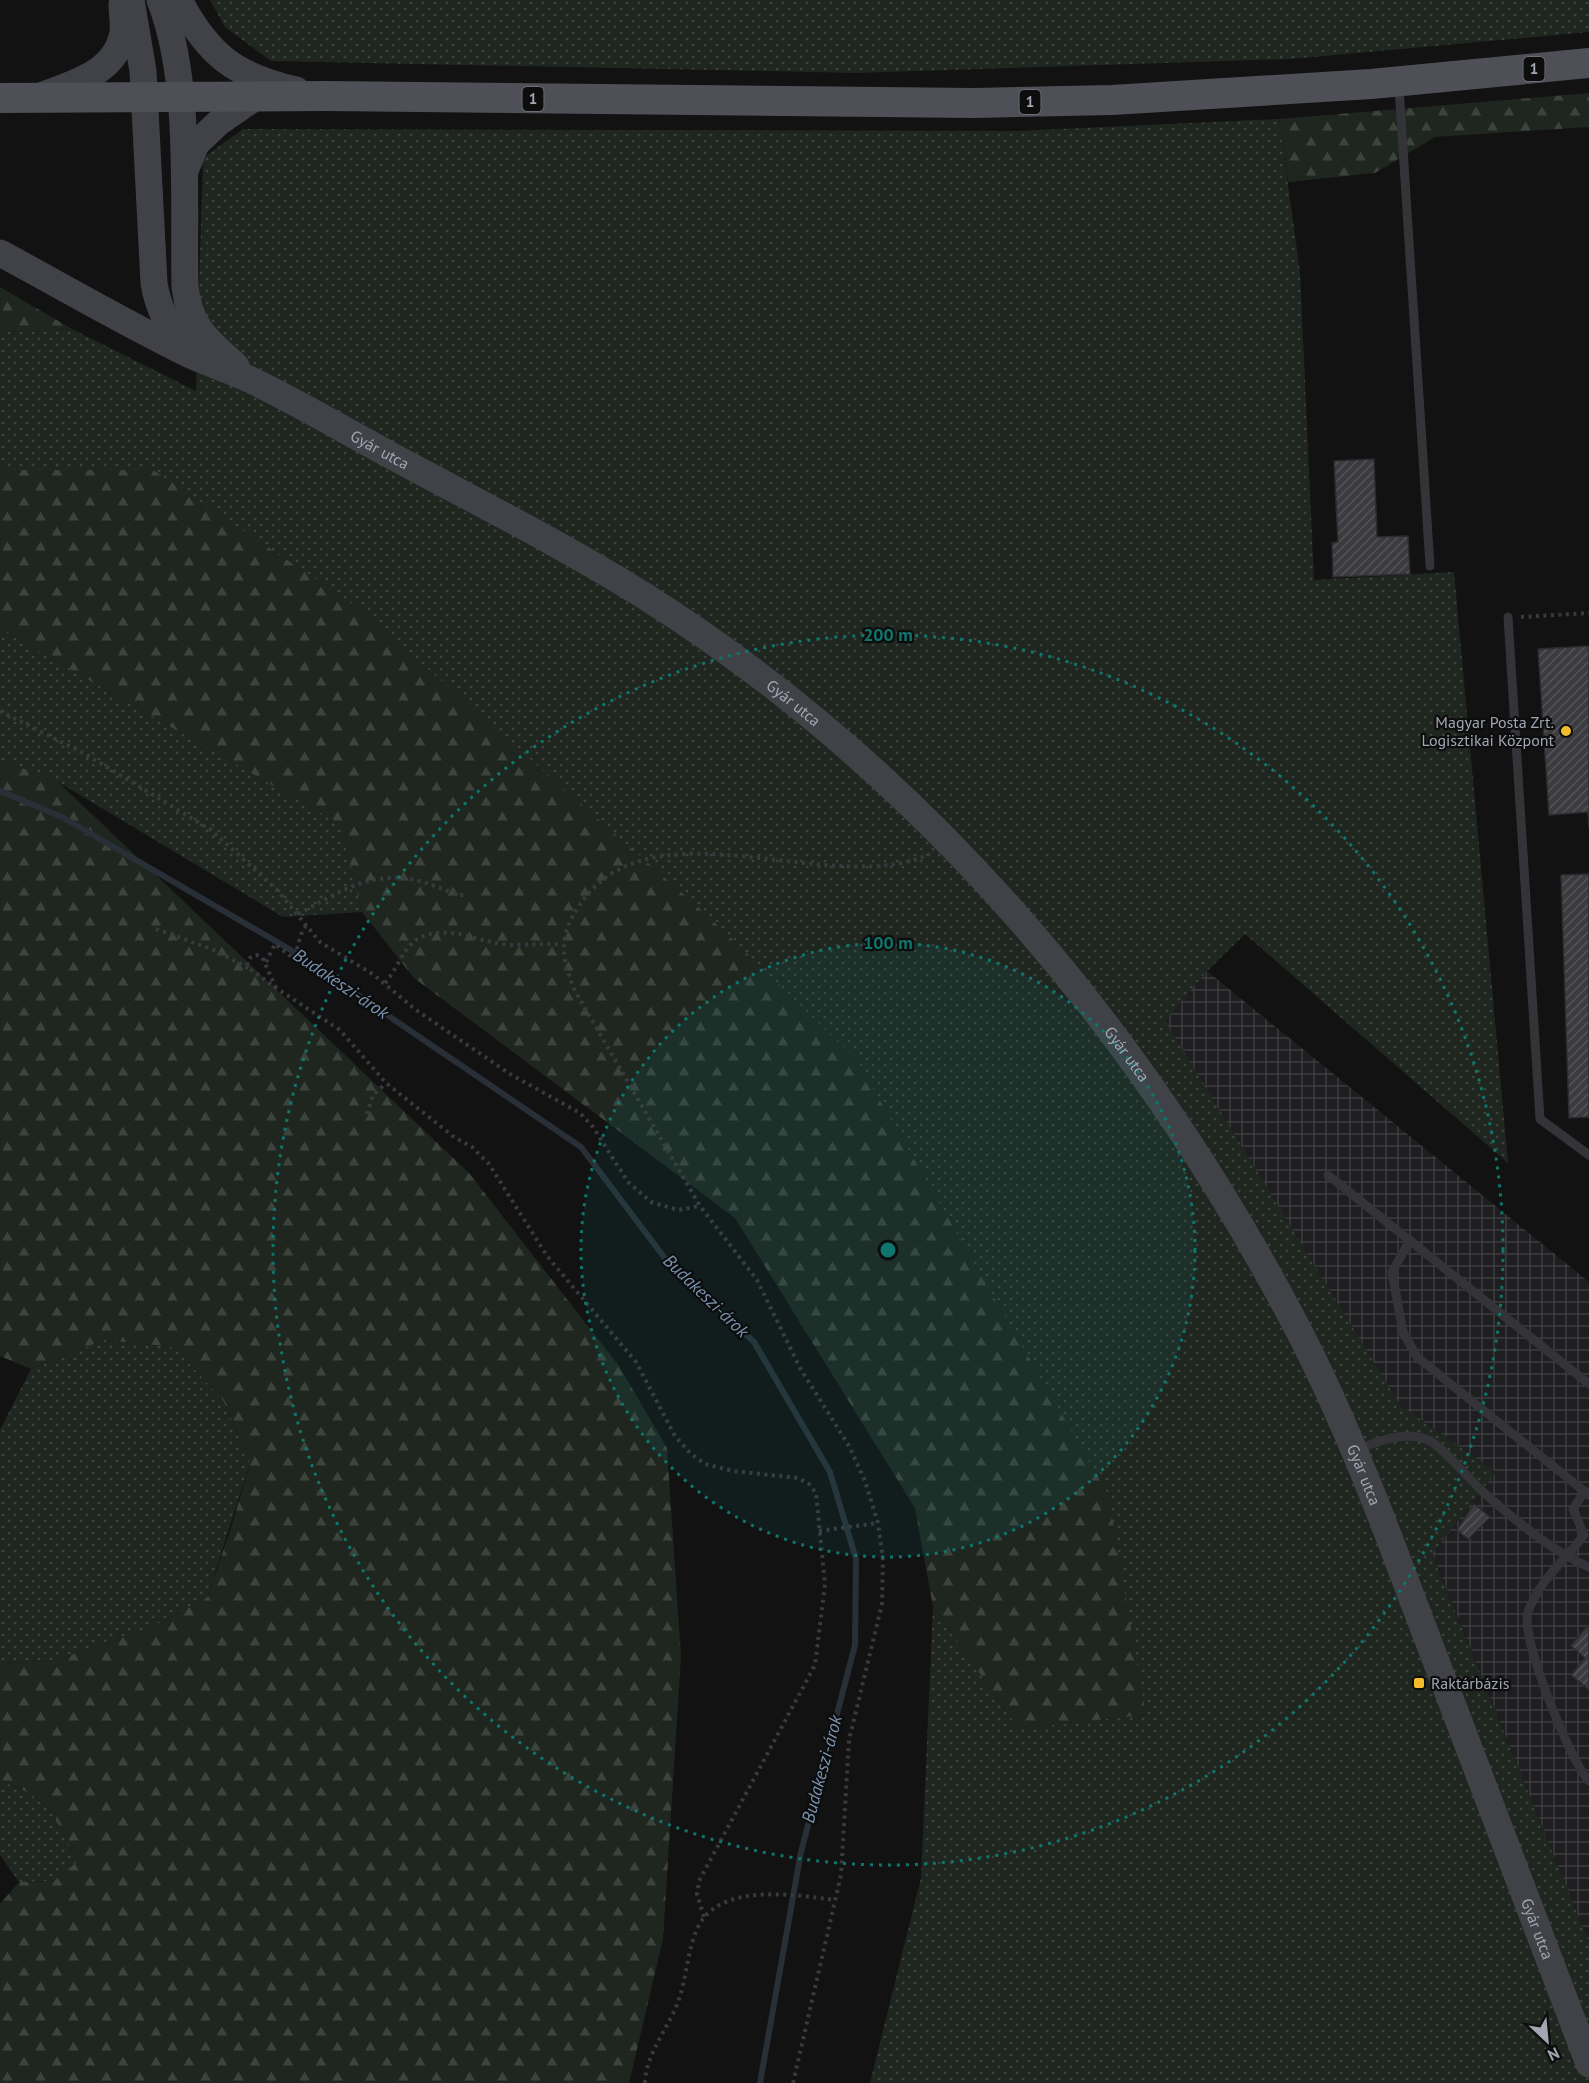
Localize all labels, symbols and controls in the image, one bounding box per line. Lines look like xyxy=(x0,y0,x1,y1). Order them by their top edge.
road number: 1 xyxy=(1524,57,1544,81)
road number: 1 xyxy=(522,87,544,111)
road number: 1 xyxy=(1020,90,1040,114)
street label: Gyár utca xyxy=(347,425,413,473)
text: 200 m xyxy=(863,623,913,646)
street label: Gyár utca xyxy=(763,675,825,730)
place label: Magyar Posta Zrt. Logisztikai Központ xyxy=(1422,712,1555,750)
marker: Magyar Posta Zrt. Logisztikai Központ xyxy=(1559,724,1573,738)
text: 100 m xyxy=(863,931,913,954)
water label: Budakeszi-árok xyxy=(289,943,394,1025)
street label: Gyár utca xyxy=(1100,1022,1154,1086)
centre of rings xyxy=(878,1240,898,1260)
water label: Budakeszi-árok xyxy=(659,1249,755,1343)
street label: Gyár utca xyxy=(1343,1441,1386,1508)
place label: Raktárbázis xyxy=(1431,1673,1510,1693)
marker: Raktárbázis xyxy=(1412,1676,1426,1690)
water label: Budakeszi-árok xyxy=(796,1712,847,1825)
street label: Gyár utca xyxy=(1517,1895,1558,1962)
north arrow xyxy=(1517,2011,1577,2071)
text: N xyxy=(1544,2043,1563,2066)

